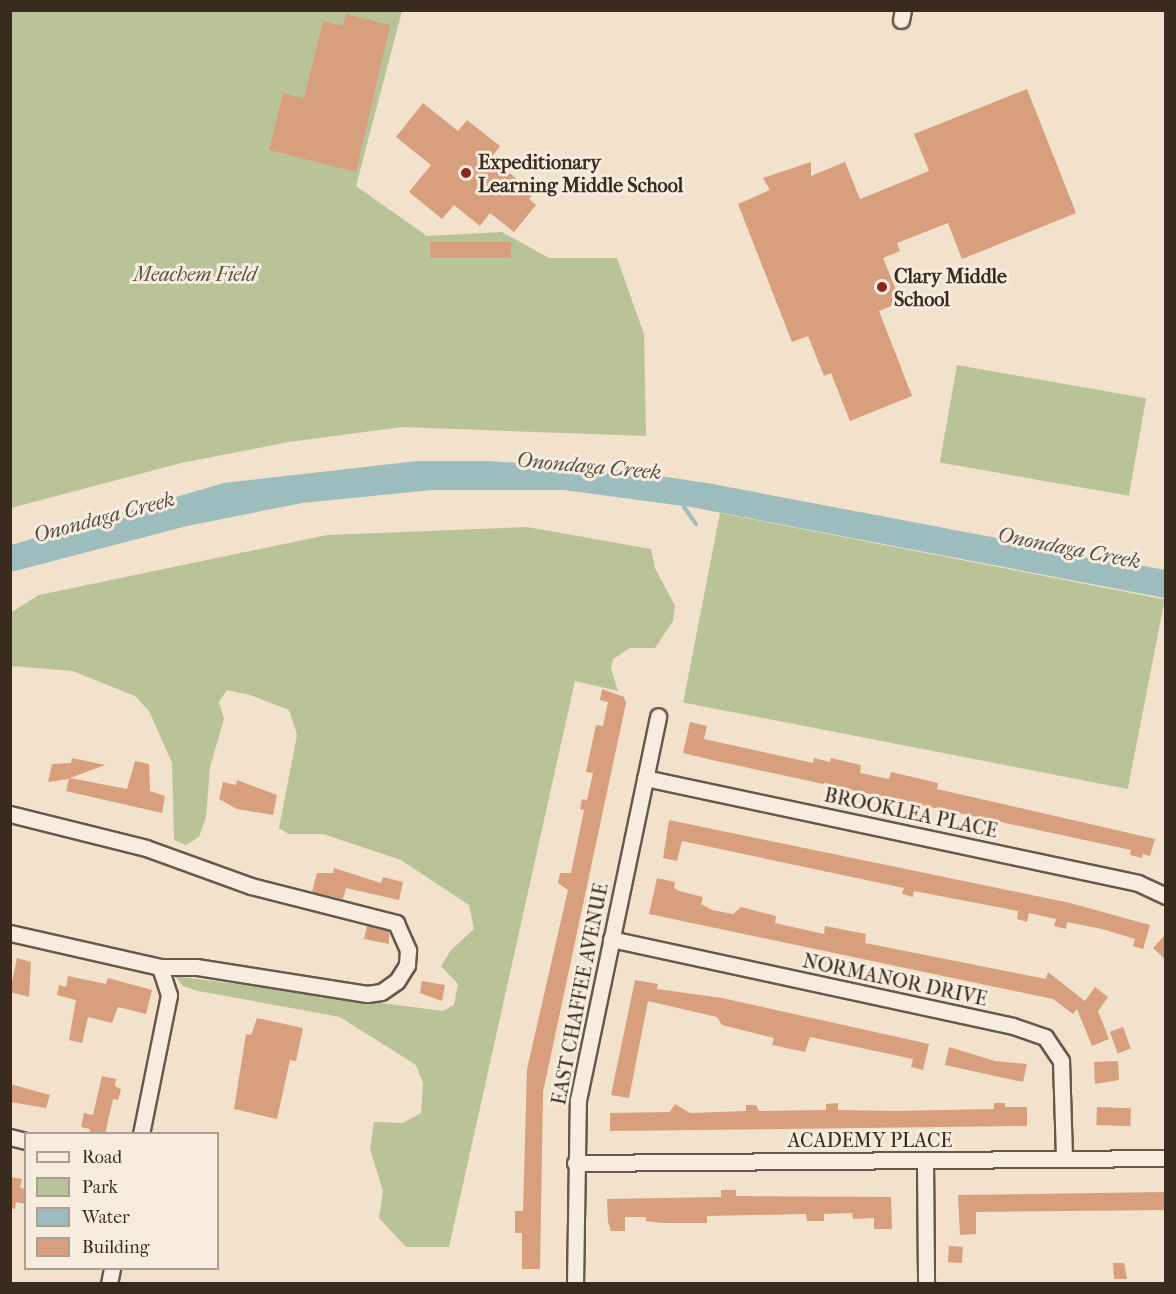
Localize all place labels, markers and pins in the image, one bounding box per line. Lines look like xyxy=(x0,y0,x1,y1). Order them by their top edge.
place label: Expeditionary Learning Middle School xyxy=(478,150,683,197)
marker: Expeditionary Learning Middle School xyxy=(459,166,473,180)
place label: Clary Middle School xyxy=(894,264,1007,311)
marker: Clary Middle School xyxy=(875,280,889,294)

